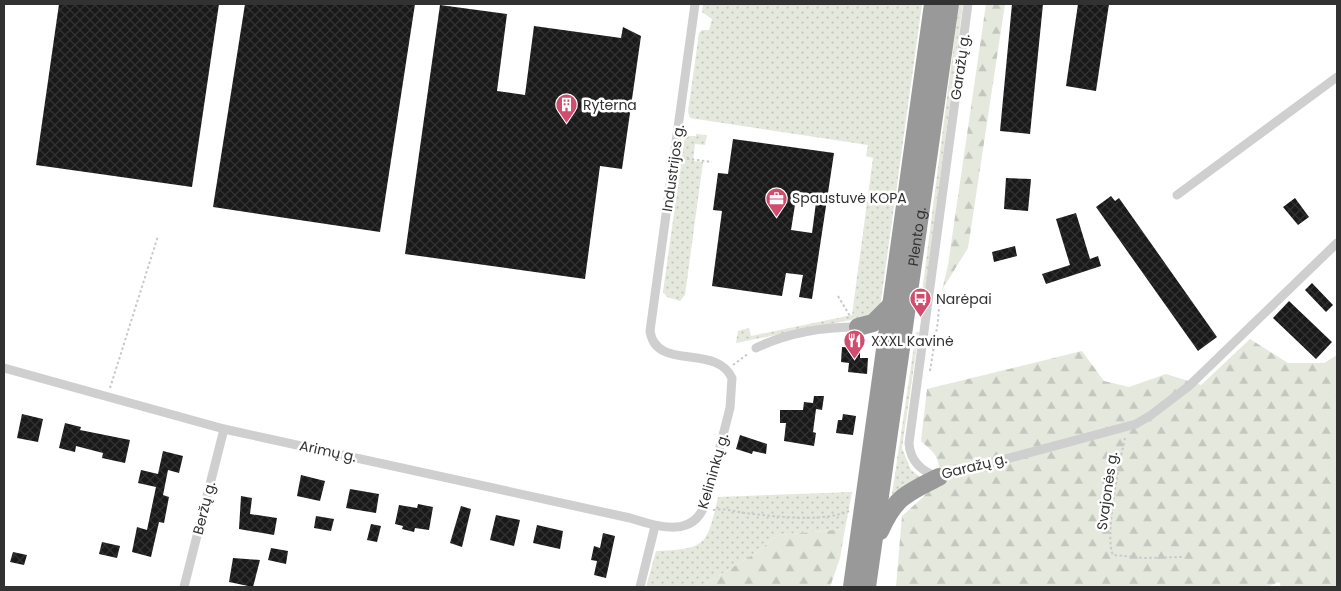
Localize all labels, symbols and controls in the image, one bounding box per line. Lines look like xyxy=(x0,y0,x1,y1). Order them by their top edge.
street label: Garažų g. xyxy=(945,33,975,101)
building icon: Ryterna xyxy=(555,93,579,124)
place label: Ryterna xyxy=(583,95,637,115)
street label: Industrijos g. xyxy=(657,123,689,213)
office icon: Spaustuvė KOPA xyxy=(764,186,788,217)
place label: Spaustuvė KOPA xyxy=(792,188,907,208)
street label: Plento g. xyxy=(903,206,931,267)
bus stop icon: Narėpai xyxy=(908,287,932,318)
place label: Narėpai xyxy=(936,289,992,309)
restaurant icon: XXXL Kavinė xyxy=(843,329,867,360)
place label: XXXL Kavinė xyxy=(871,331,954,351)
street label: Kelininkų g. xyxy=(693,431,733,511)
street label: Arimų g. xyxy=(298,435,358,467)
street label: Garažų g. xyxy=(939,448,1009,484)
street label: Svajonės g. xyxy=(1092,450,1122,532)
street label: Beržų g. xyxy=(188,479,220,537)

